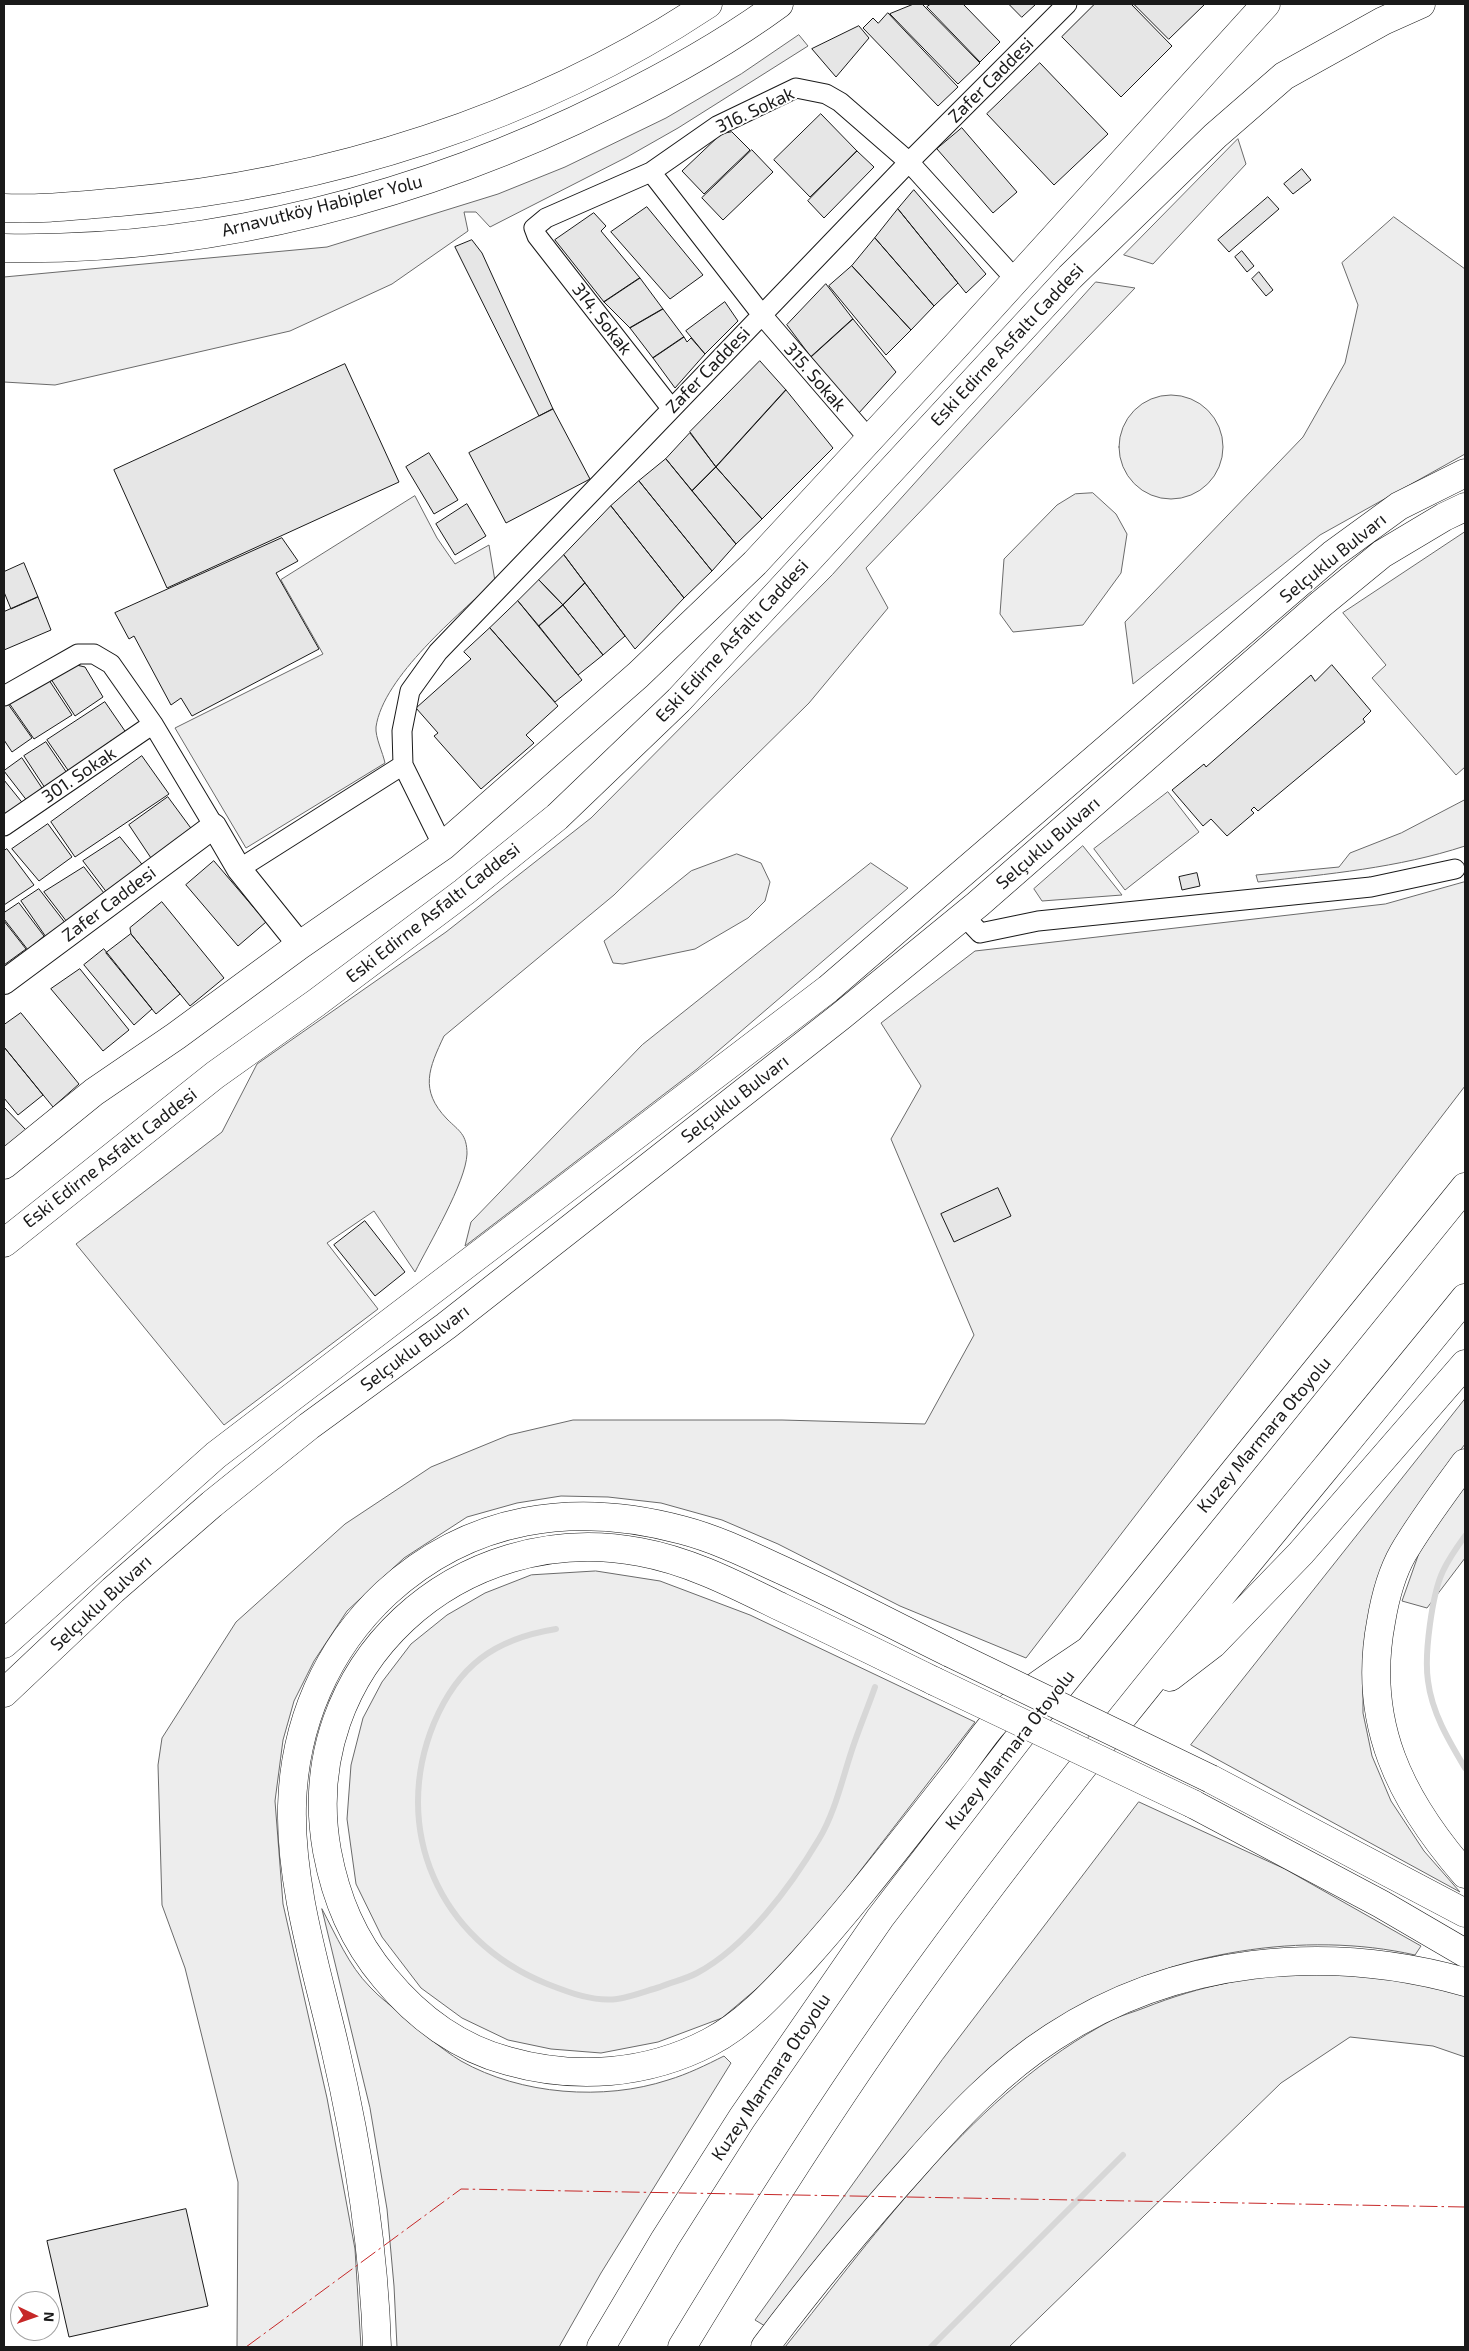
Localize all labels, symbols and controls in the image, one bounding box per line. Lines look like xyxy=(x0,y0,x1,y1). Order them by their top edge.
street label: Zafer Caddesi xyxy=(944,33,1038,127)
street label: 316. Sokak xyxy=(712,82,798,138)
street label: Arnavutköy Habipler Yolu xyxy=(219,171,425,241)
street label: Eski Edirne Asfaltı Caddesi xyxy=(926,259,1088,431)
street label: 314. Sokak xyxy=(567,279,637,359)
street label: Zafer Caddesi xyxy=(661,322,755,418)
street label: 315. Sokak xyxy=(779,338,851,416)
street label: Selçuklu Bulvarı xyxy=(1276,509,1390,607)
street label: Eski Edirne Asfaltı Caddesi xyxy=(651,555,813,727)
street label: 301. Sokak xyxy=(38,742,120,808)
street label: Selçuklu Bulvarı xyxy=(992,792,1104,894)
street label: Eski Edirne Asfaltı Caddesi xyxy=(342,838,524,988)
street label: Zafer Caddesi xyxy=(58,862,160,946)
street label: Selçuklu Bulvarı xyxy=(677,1050,793,1148)
street label: Eski Edirne Asfaltı Caddesi xyxy=(19,1083,201,1233)
street label: Selçuklu Bulvarı xyxy=(356,1300,474,1396)
street label: Kuzey Marmara Otoyolu xyxy=(1192,1353,1336,1517)
street label: Selçuklu Bulvarı xyxy=(46,1551,156,1655)
street label: Kuzey Marmara Otoyolu xyxy=(941,1666,1079,1834)
street label: Kuzey Marmara Otoyolu xyxy=(707,1989,835,2165)
north arrow xyxy=(10,2291,60,2341)
text: N xyxy=(41,2311,58,2322)

